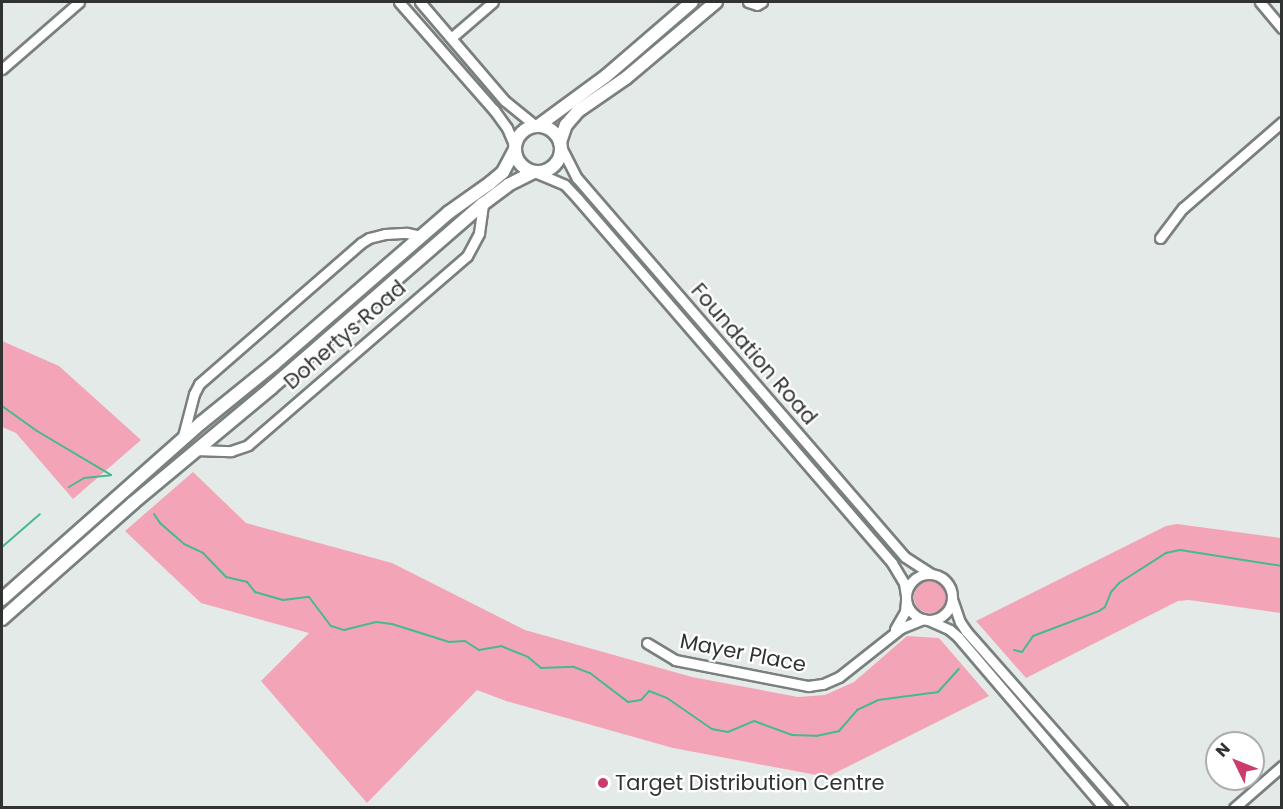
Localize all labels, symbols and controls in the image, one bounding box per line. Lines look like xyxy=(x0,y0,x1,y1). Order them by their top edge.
street label: Dohertys Road xyxy=(279,275,411,395)
street label: Foundation Road xyxy=(686,278,822,430)
street label: Mayer Place xyxy=(678,628,808,678)
north arrow xyxy=(1205,731,1265,791)
text: N xyxy=(1210,738,1235,762)
place label: Target Distribution Centre xyxy=(615,770,885,796)
marker: Target Distribution Centre xyxy=(596,776,610,790)

